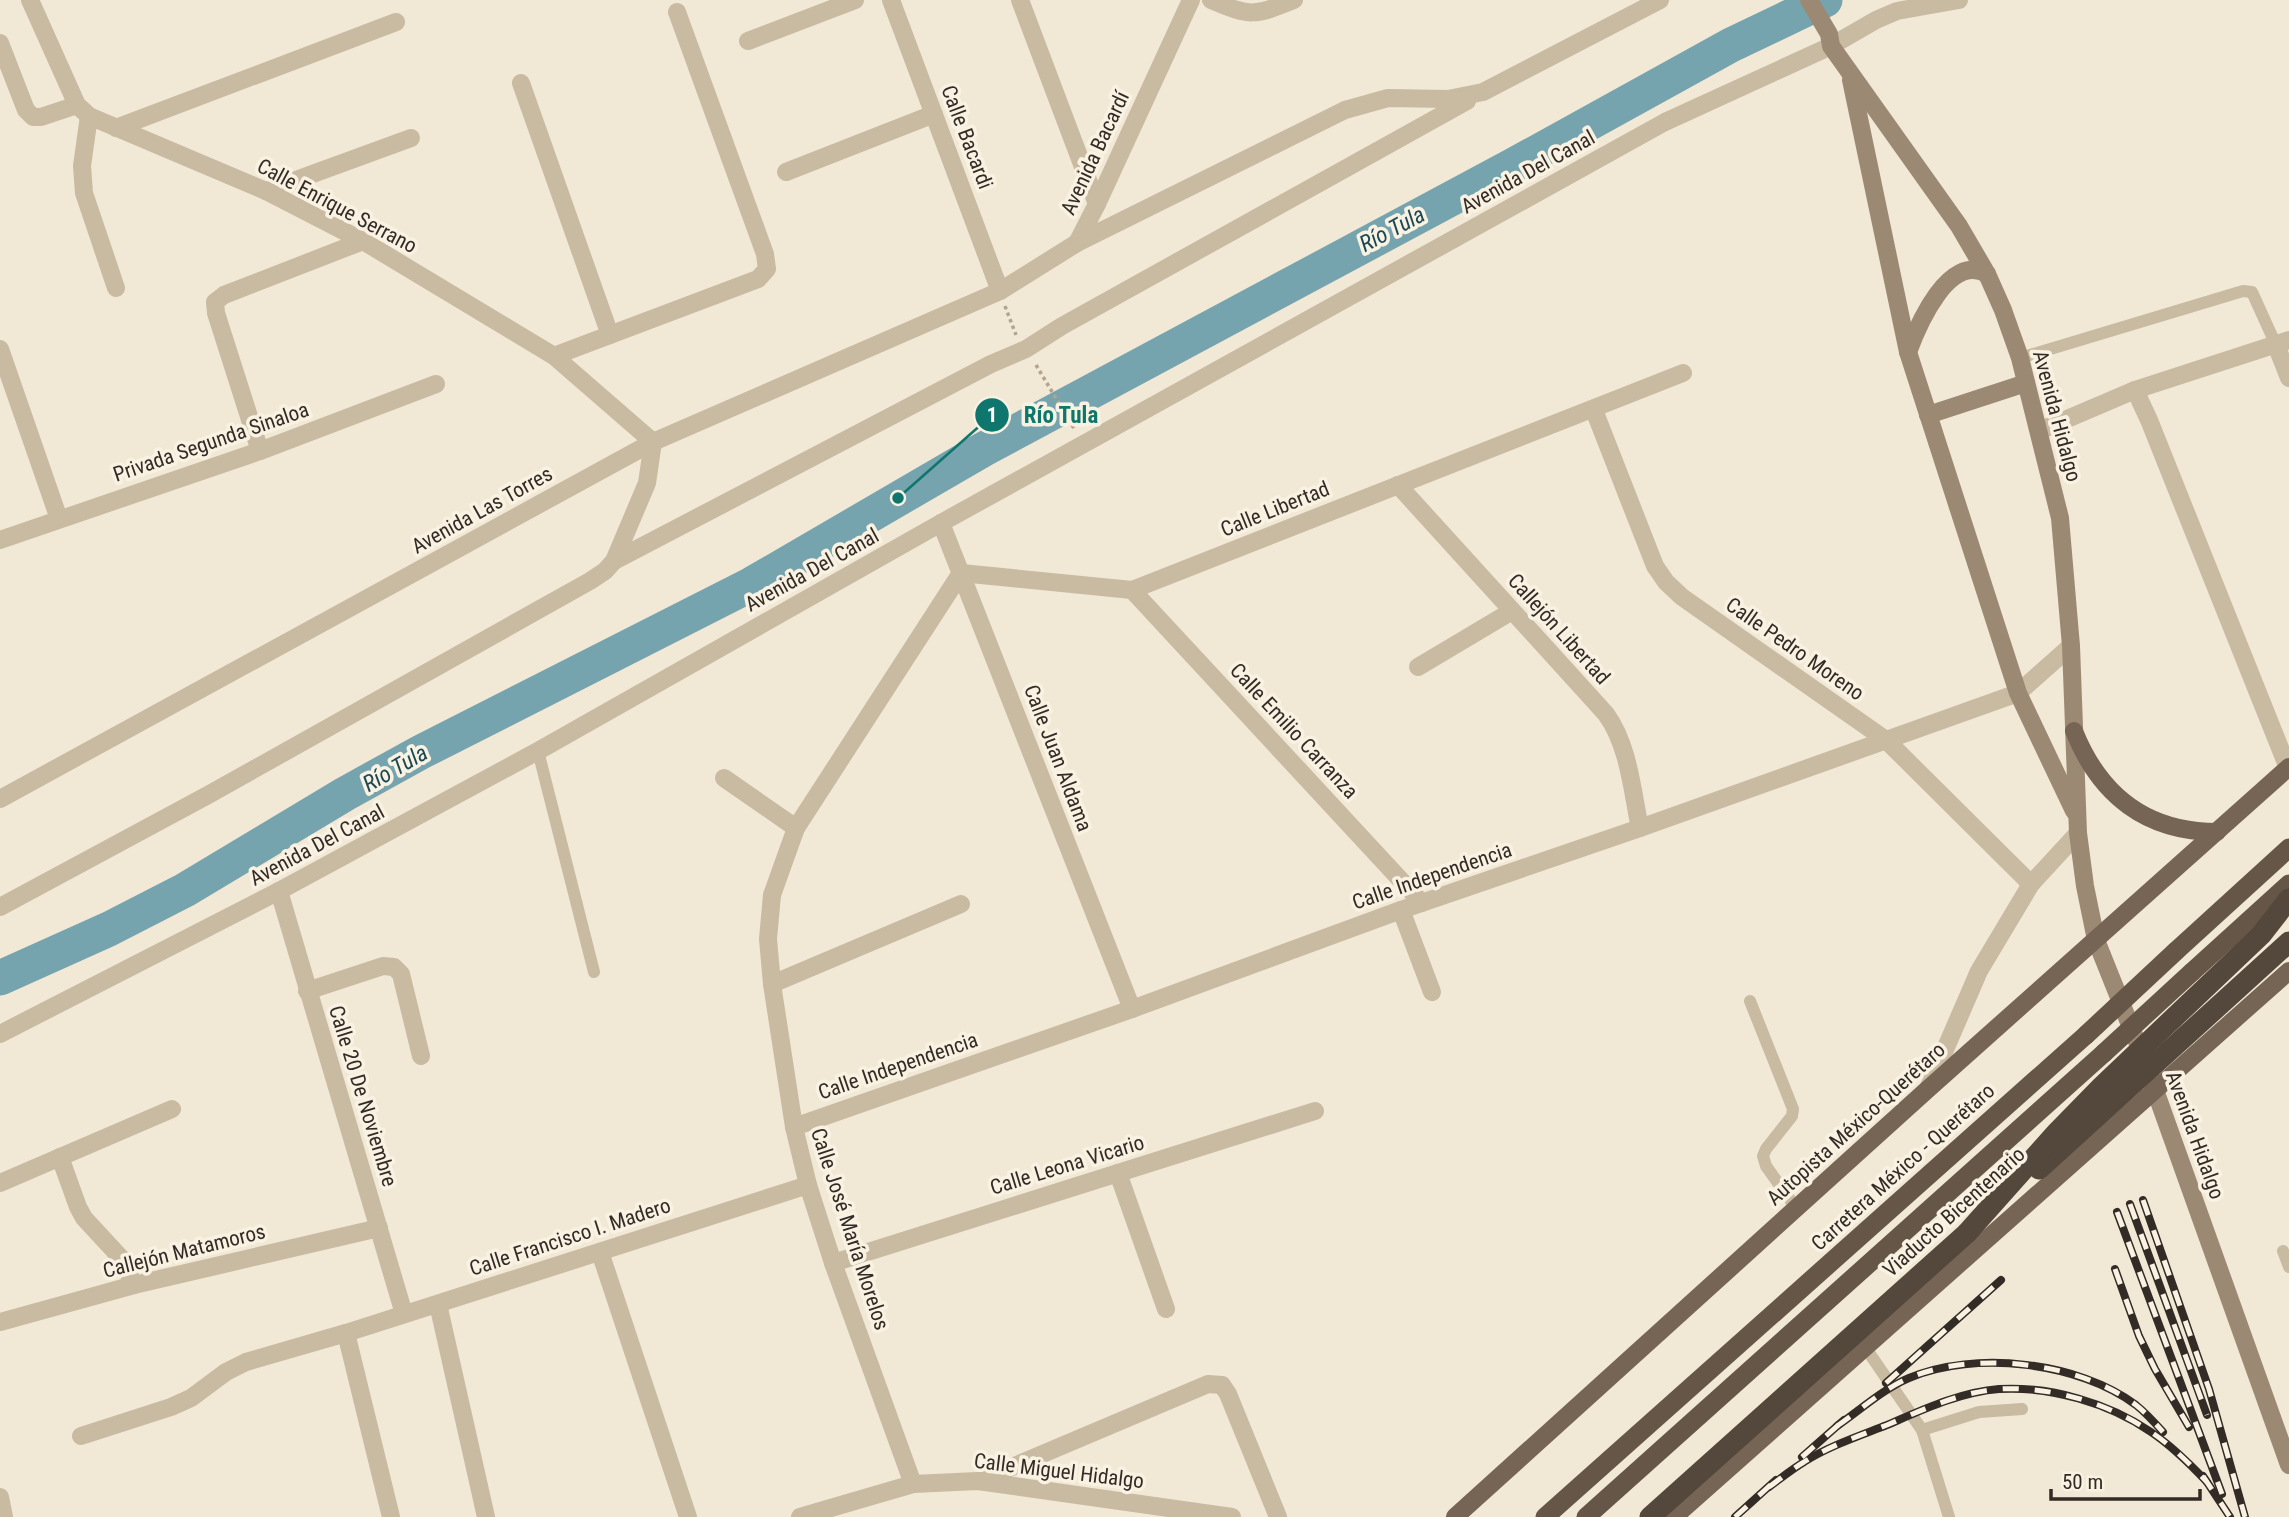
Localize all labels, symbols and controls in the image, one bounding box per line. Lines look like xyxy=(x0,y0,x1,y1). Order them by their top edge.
street label: Calle Bacardi xyxy=(936,82,998,192)
street label: Avenida Bacardí xyxy=(1056,87,1135,219)
street label: Avenida Del Canal xyxy=(1457,125,1599,219)
street label: Calle Enrique Serrano xyxy=(253,154,421,258)
water label: Río Tula xyxy=(1355,201,1430,258)
street label: Avenida Hidalgo xyxy=(2028,348,2086,484)
callout: Río Tula xyxy=(974,393,1112,437)
street label: Privada Segunda Sinaloa xyxy=(110,397,312,487)
text: Río Tula xyxy=(1024,402,1098,429)
text: 1 xyxy=(987,403,997,427)
street label: Avenida Las Torres xyxy=(407,461,557,559)
street label: Calle Libertad xyxy=(1217,476,1333,542)
street label: Avenida Del Canal xyxy=(741,523,883,617)
street label: Callejón Libertad xyxy=(1503,569,1615,689)
street label: Calle Pedro Moreno xyxy=(1721,592,1869,706)
street label: Calle Emilio Carranza xyxy=(1225,658,1363,804)
street label: Calle Juan Aldama xyxy=(1019,681,1097,835)
water label: Río Tula xyxy=(358,739,432,798)
street label: Avenida Del Canal xyxy=(246,799,388,891)
street label: Calle Independencia xyxy=(1349,837,1515,915)
street label: Calle 20 De Noviembre xyxy=(324,1003,402,1189)
street label: Calle Independencia xyxy=(815,1027,981,1105)
street label: Autopista México-Querétaro xyxy=(1762,1038,1950,1210)
street label: Avenida Hidalgo xyxy=(2161,1068,2229,1202)
street label: Carretera México - Querétaro xyxy=(1807,1079,1999,1255)
street label: Calle José María Morelos xyxy=(806,1125,894,1333)
street label: Calle Leona Vicario xyxy=(987,1130,1147,1200)
street label: Viaducto Bicentenario xyxy=(1878,1142,2030,1282)
street label: Calle Francisco I. Madero xyxy=(466,1193,674,1281)
street label: Callejón Matamoros xyxy=(100,1219,268,1283)
street label: Calle Miguel Hidalgo xyxy=(973,1449,1145,1493)
scale bar xyxy=(2051,1458,2200,1502)
text: 50 m xyxy=(2062,1470,2103,1494)

